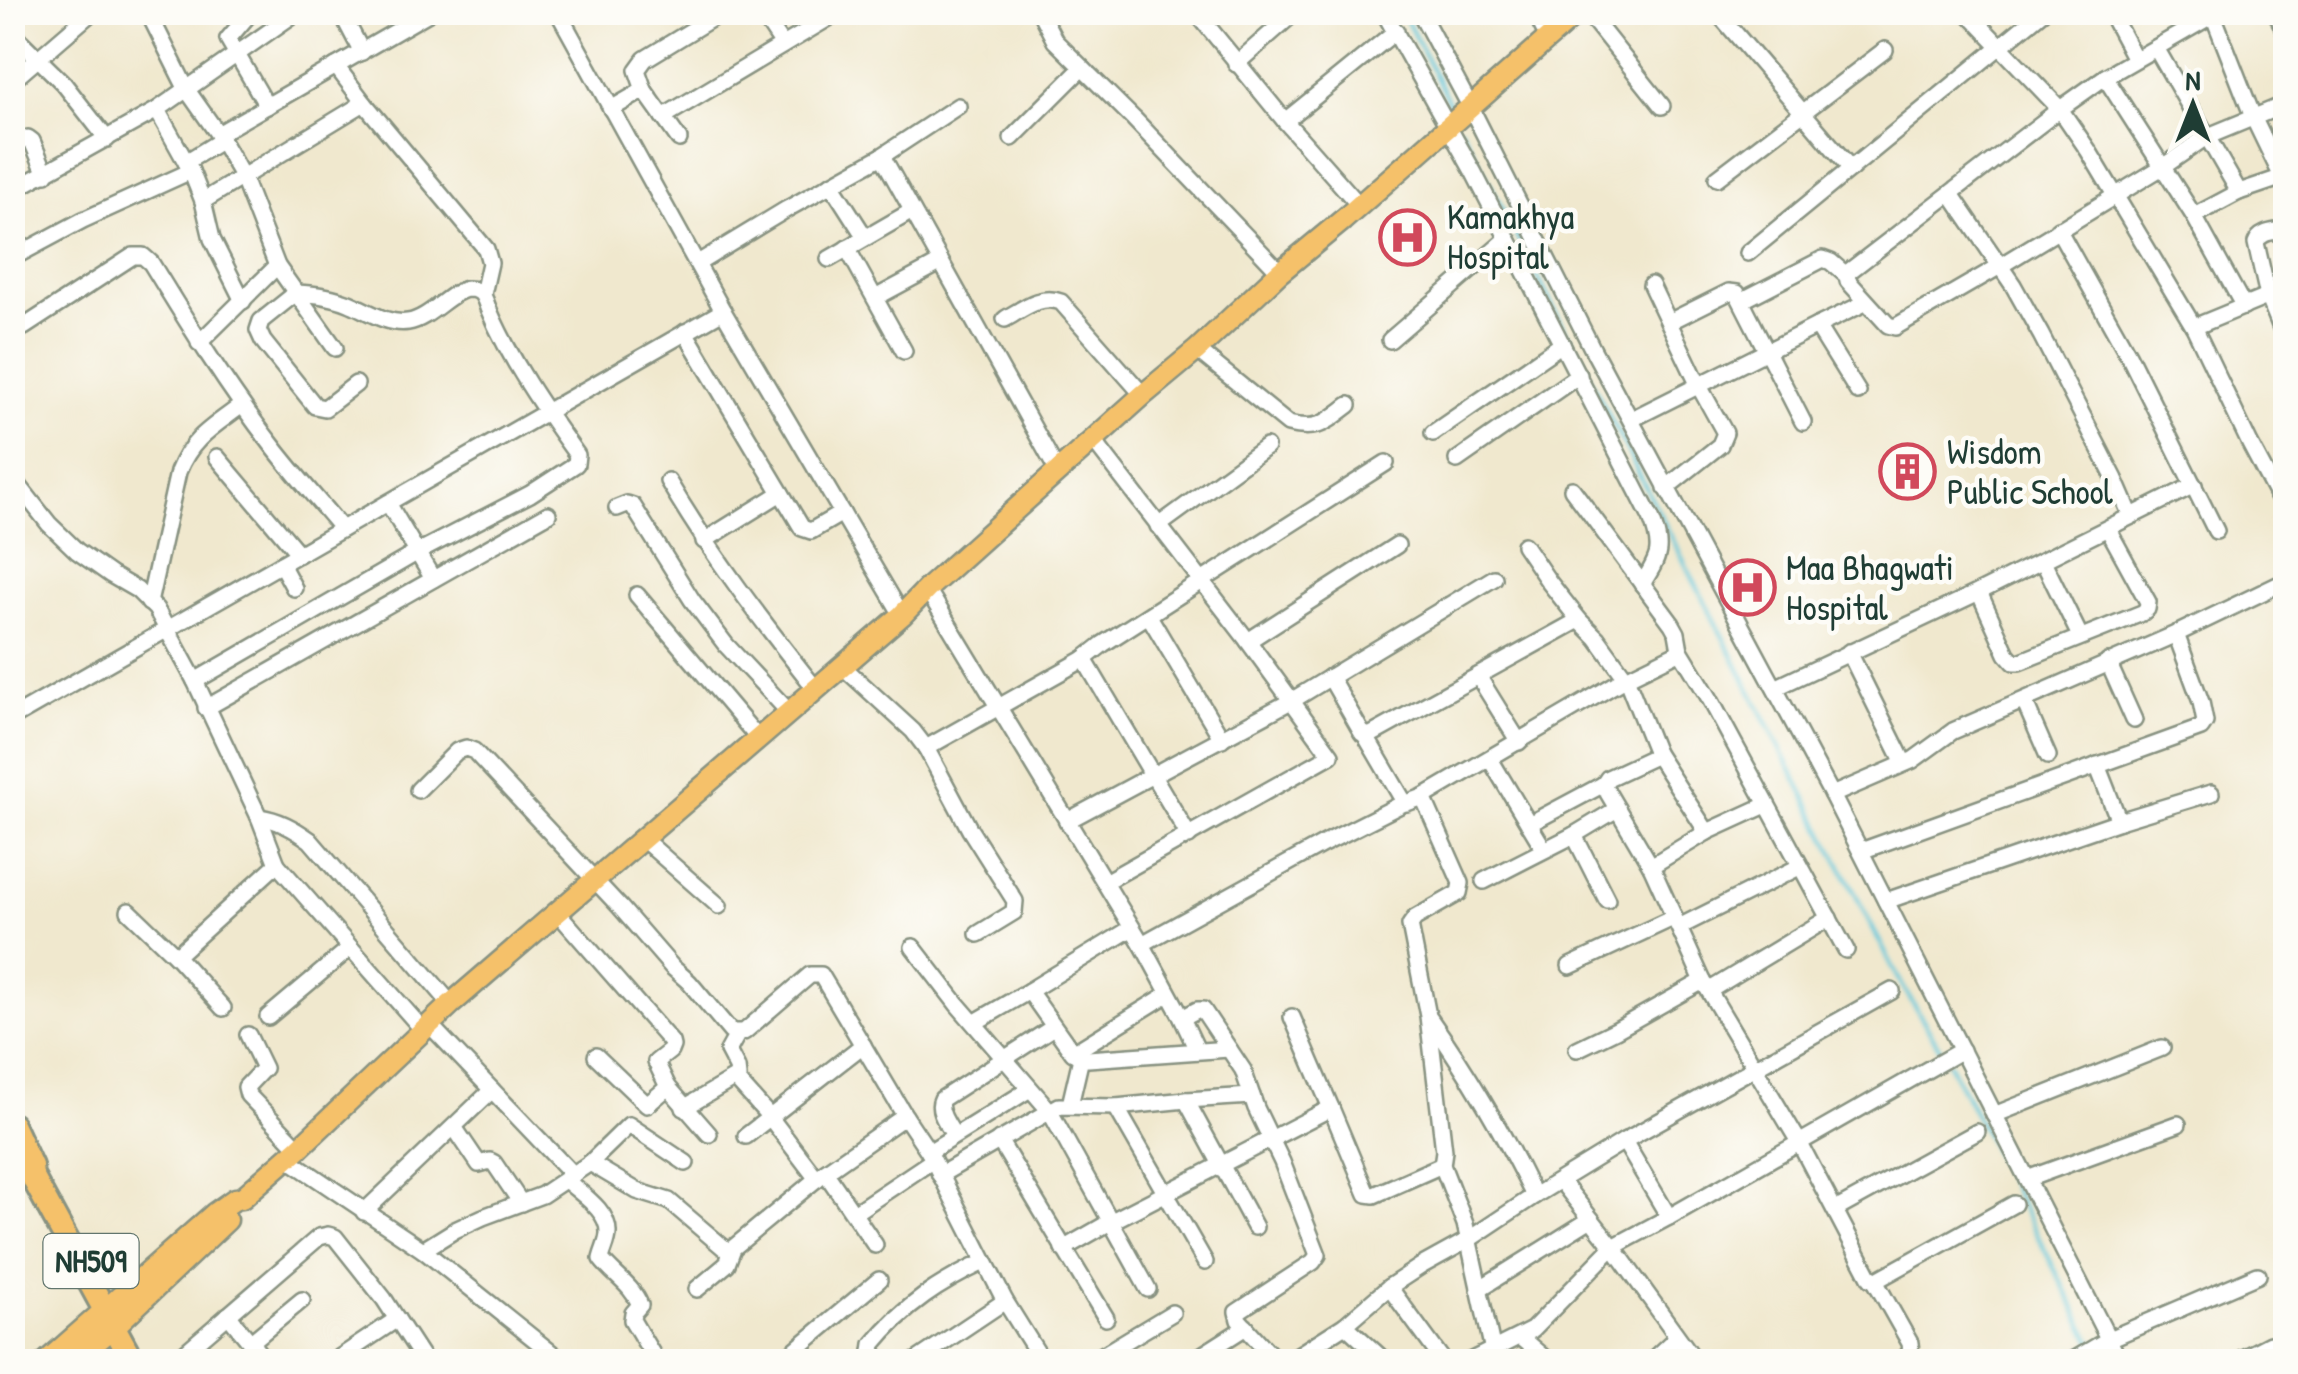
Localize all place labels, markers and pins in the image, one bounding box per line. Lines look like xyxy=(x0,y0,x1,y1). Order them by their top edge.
place label: Kamakhya Hospital xyxy=(1447,193,1575,280)
hospital icon: Kamakhya Hospital xyxy=(1378,207,1438,267)
place label: Wisdom Public School xyxy=(1947,428,2114,515)
building icon: Wisdom Public School xyxy=(1878,442,1938,502)
place label: Maa Bhagwati Hospital xyxy=(1786,544,1954,631)
hospital icon: Maa Bhagwati Hospital xyxy=(1717,558,1777,618)

